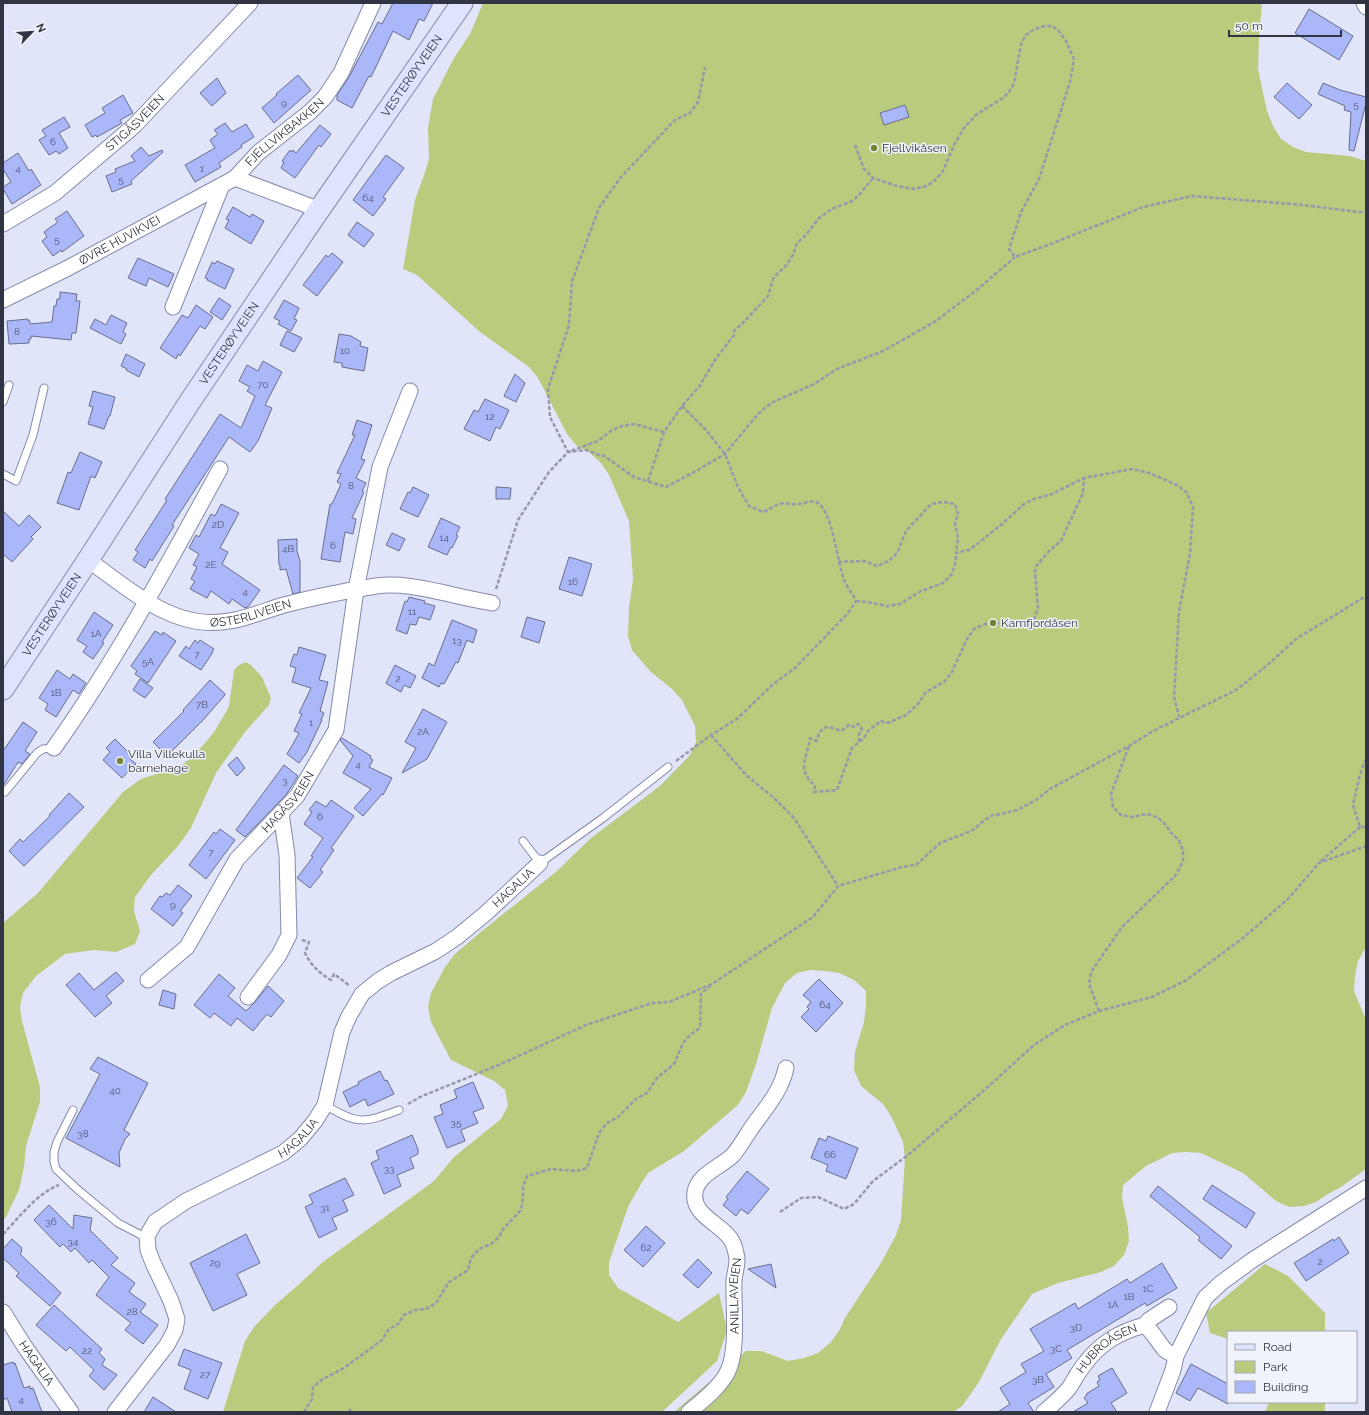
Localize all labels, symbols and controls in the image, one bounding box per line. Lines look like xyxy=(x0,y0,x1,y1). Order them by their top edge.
north arrow xyxy=(12,12,52,52)
scale bar xyxy=(1229,12,1341,38)
text: 50 m xyxy=(1235,19,1263,33)
text: N xyxy=(33,21,48,35)
street label: VESTERØYVEIEN xyxy=(379,32,445,119)
street label: STIGÅSVEIEN xyxy=(103,91,167,154)
street label: FJELLVIKBAKKEN xyxy=(243,95,327,169)
house number: 9 xyxy=(281,97,287,108)
house number: 5 xyxy=(1353,99,1359,110)
house number: 6 xyxy=(50,136,56,147)
place label: Fjellvikåsen xyxy=(882,141,947,155)
marker: Fjellvikåsen xyxy=(869,143,879,153)
house number: 4 xyxy=(15,163,21,174)
house number: 1 xyxy=(200,163,205,174)
house number: 5 xyxy=(118,174,124,185)
house number: 64 xyxy=(362,192,374,203)
street label: ØVRE HUVIKVEI xyxy=(76,213,163,268)
house number: 5 xyxy=(54,234,60,245)
street label: VESTERØYVEIEN xyxy=(196,299,262,387)
house number: 8 xyxy=(14,326,20,337)
house number: 10 xyxy=(340,345,350,356)
house number: 70 xyxy=(257,379,269,390)
house number: 12 xyxy=(485,411,495,422)
house number: 8 xyxy=(348,480,354,491)
house number: 2D xyxy=(212,519,224,530)
house number: 14 xyxy=(439,532,449,543)
house number: 6 xyxy=(330,540,336,551)
house number: 4B xyxy=(282,543,294,554)
house number: 2E xyxy=(205,559,217,570)
street label: VESTERØYVEIEN xyxy=(20,571,84,659)
house number: 16 xyxy=(568,576,578,587)
house number: 4 xyxy=(242,586,248,597)
street label: ØSTERLIVEIEN xyxy=(210,596,293,630)
house number: 11 xyxy=(408,606,417,617)
place label: Kamfjordåsen xyxy=(1001,616,1078,630)
marker: Kamfjordåsen xyxy=(988,618,998,628)
house number: 1A xyxy=(90,628,102,639)
house number: 13 xyxy=(452,635,462,646)
house number: 7 xyxy=(194,649,200,660)
house number: 5A xyxy=(142,656,154,667)
house number: 2 xyxy=(395,673,401,684)
house number: 1B xyxy=(51,687,62,698)
house number: 7B xyxy=(196,699,208,710)
house number: 1 xyxy=(309,717,314,728)
house number: 2A xyxy=(417,726,429,737)
place label: Villa Villekulla barnehage xyxy=(128,747,205,775)
marker: Villa Villekulla barnehage xyxy=(115,756,125,766)
house number: 4 xyxy=(355,759,361,770)
street label: HAGÅSVEIEN xyxy=(259,769,317,836)
house number: 3 xyxy=(282,775,288,786)
house number: 6 xyxy=(317,811,323,822)
house number: 7 xyxy=(208,847,214,858)
street label: HAGALIA xyxy=(490,865,537,910)
house number: 9 xyxy=(170,899,176,910)
house number: 64 xyxy=(819,999,831,1010)
house number: 40 xyxy=(109,1085,121,1096)
street label: HAGALIA xyxy=(276,1115,321,1161)
house number: 35 xyxy=(451,1117,462,1128)
house number: 38 xyxy=(77,1128,89,1139)
house number: 66 xyxy=(824,1149,836,1160)
house number: 33 xyxy=(384,1163,394,1174)
house number: 31 xyxy=(320,1202,331,1213)
house number: 36 xyxy=(45,1216,57,1227)
house number: 34 xyxy=(68,1236,79,1247)
house number: 62 xyxy=(640,1242,652,1253)
house number: 2 xyxy=(1317,1256,1323,1267)
house number: 29 xyxy=(209,1257,221,1268)
street label: ANILLAVEIEN xyxy=(727,1257,744,1334)
house number: 1C xyxy=(1142,1283,1154,1294)
house number: 1B xyxy=(1124,1291,1135,1302)
house number: 1A xyxy=(1107,1299,1119,1310)
house number: 28 xyxy=(126,1306,138,1317)
street label: HUBROÅSEN xyxy=(1073,1321,1139,1376)
house number: 3D xyxy=(1070,1322,1082,1333)
legend xyxy=(1227,1331,1357,1403)
street label: HAGALIA xyxy=(16,1338,57,1388)
text: Road xyxy=(1263,1340,1292,1354)
house number: 3C xyxy=(1050,1343,1062,1354)
house number: 22 xyxy=(82,1345,92,1356)
text: Park xyxy=(1263,1360,1288,1374)
house number: 27 xyxy=(200,1369,211,1380)
house number: 3B xyxy=(1032,1374,1044,1385)
text: Building xyxy=(1263,1380,1309,1394)
house number: 4 xyxy=(18,1394,24,1405)

